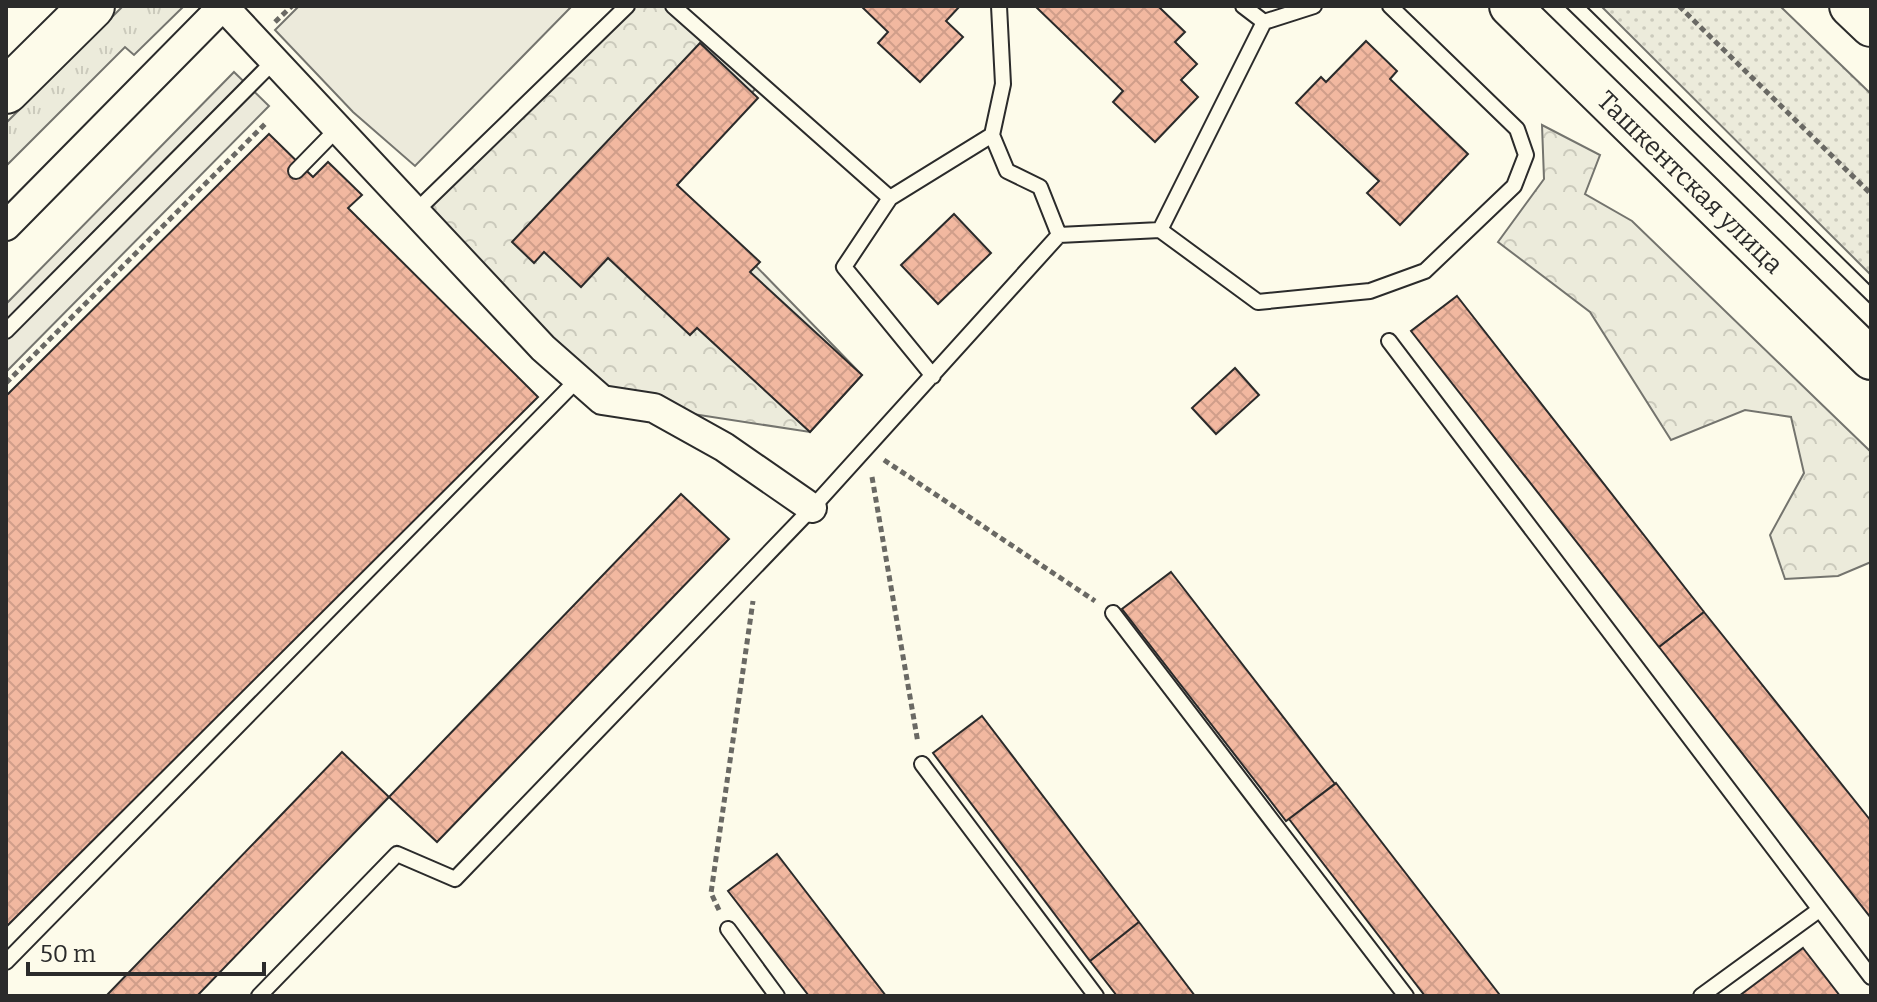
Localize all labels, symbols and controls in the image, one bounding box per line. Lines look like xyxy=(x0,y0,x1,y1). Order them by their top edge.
street label: Ташкентская улица xyxy=(1591,85,1789,280)
scale bar xyxy=(28,926,264,976)
text: 50 m xyxy=(40,940,96,968)

